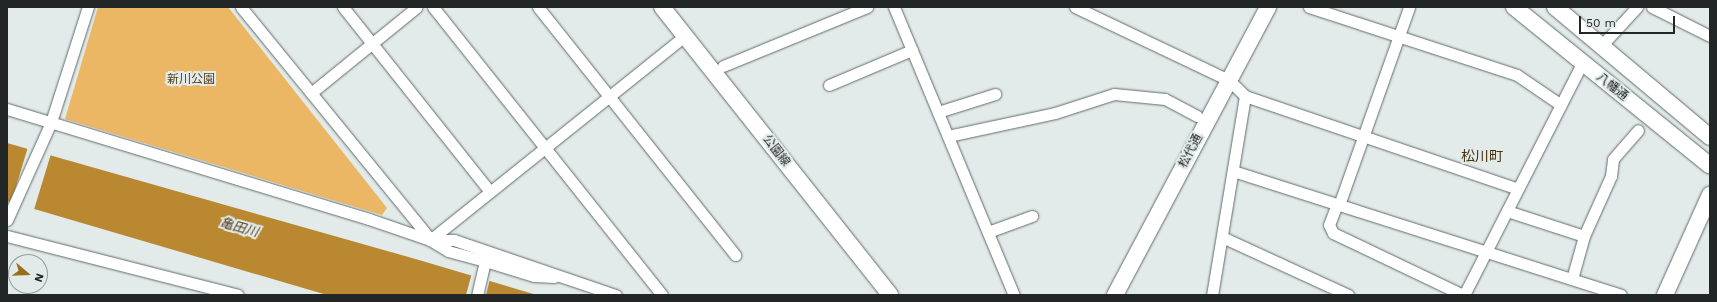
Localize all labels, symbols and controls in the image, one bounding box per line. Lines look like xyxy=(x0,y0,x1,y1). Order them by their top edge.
scale bar xyxy=(1581,8,1677,34)
text: 50 m xyxy=(1586,16,1616,30)
street label: 八幡通 xyxy=(1593,70,1631,104)
park label: 新川公園 xyxy=(167,73,215,87)
street label: 公園線 xyxy=(759,132,793,170)
street label: 松代通 xyxy=(1176,132,1206,170)
district label: 松川町 xyxy=(1461,148,1503,164)
water label: 亀田川 xyxy=(218,215,260,241)
north arrow xyxy=(8,254,48,294)
text: N xyxy=(31,272,46,284)

